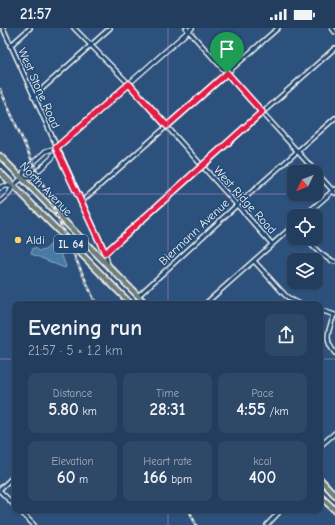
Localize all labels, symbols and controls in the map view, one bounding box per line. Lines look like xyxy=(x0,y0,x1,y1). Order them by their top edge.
text: 21:57 xyxy=(20,5,51,23)
pin xyxy=(210,32,244,73)
icon: arrive xyxy=(216,38,238,60)
street label: West Stone Road xyxy=(15,46,63,130)
street label: North Avenue xyxy=(17,159,75,219)
street label: West Ridge Road xyxy=(211,163,279,237)
north arrow xyxy=(287,165,323,201)
map controls xyxy=(287,165,323,289)
street label: Biermann Avenue xyxy=(156,196,232,268)
button: locate xyxy=(287,209,323,245)
place label: Aldi xyxy=(26,233,45,247)
marker: Aldi xyxy=(13,235,23,245)
road number: IL 64 xyxy=(54,235,88,253)
button: layers xyxy=(287,253,323,289)
button: share xyxy=(265,314,307,356)
text: Evening run xyxy=(28,315,142,341)
text: 21:57 · 5 × 1.2 km xyxy=(28,343,122,358)
text: Distance xyxy=(53,387,92,400)
text: Time xyxy=(156,387,179,400)
text: Pace xyxy=(251,387,274,400)
text: 5.80 xyxy=(48,400,79,419)
text: 28:31 xyxy=(150,400,185,419)
text: 4:55 xyxy=(236,400,266,419)
text: km xyxy=(79,405,97,418)
text: /km xyxy=(266,405,289,418)
text: Elevation xyxy=(51,455,94,468)
text: Heart rate xyxy=(143,455,192,468)
text: kcal xyxy=(253,455,272,468)
text: 60 xyxy=(57,468,75,487)
text: 166 xyxy=(143,468,167,487)
text: 400 xyxy=(249,468,276,487)
text: m xyxy=(75,473,88,486)
text: bpm xyxy=(167,473,192,486)

